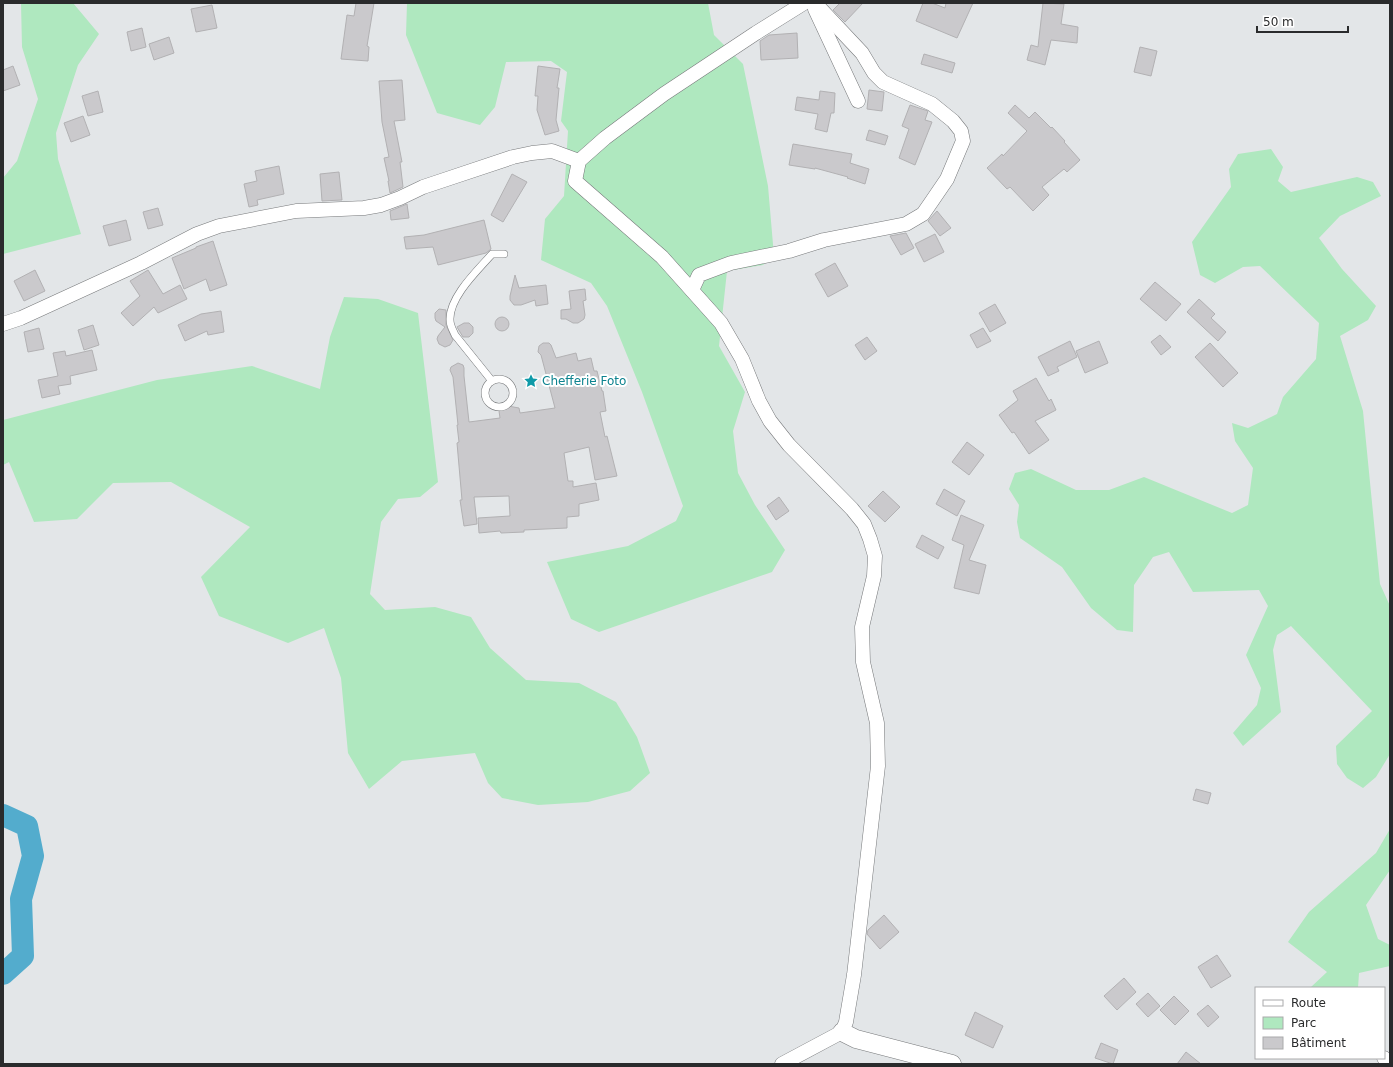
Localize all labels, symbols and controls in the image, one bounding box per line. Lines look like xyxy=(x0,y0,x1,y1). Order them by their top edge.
scale bar xyxy=(1257,8,1348,34)
text: 50 m xyxy=(1263,15,1294,29)
place icon: Chefferie Foto xyxy=(523,373,539,389)
place label: Chefferie Foto xyxy=(542,374,626,388)
legend xyxy=(1255,987,1385,1059)
text: Route xyxy=(1291,996,1326,1010)
text: Parc xyxy=(1291,1016,1316,1030)
text: Bâtiment xyxy=(1291,1036,1346,1050)

